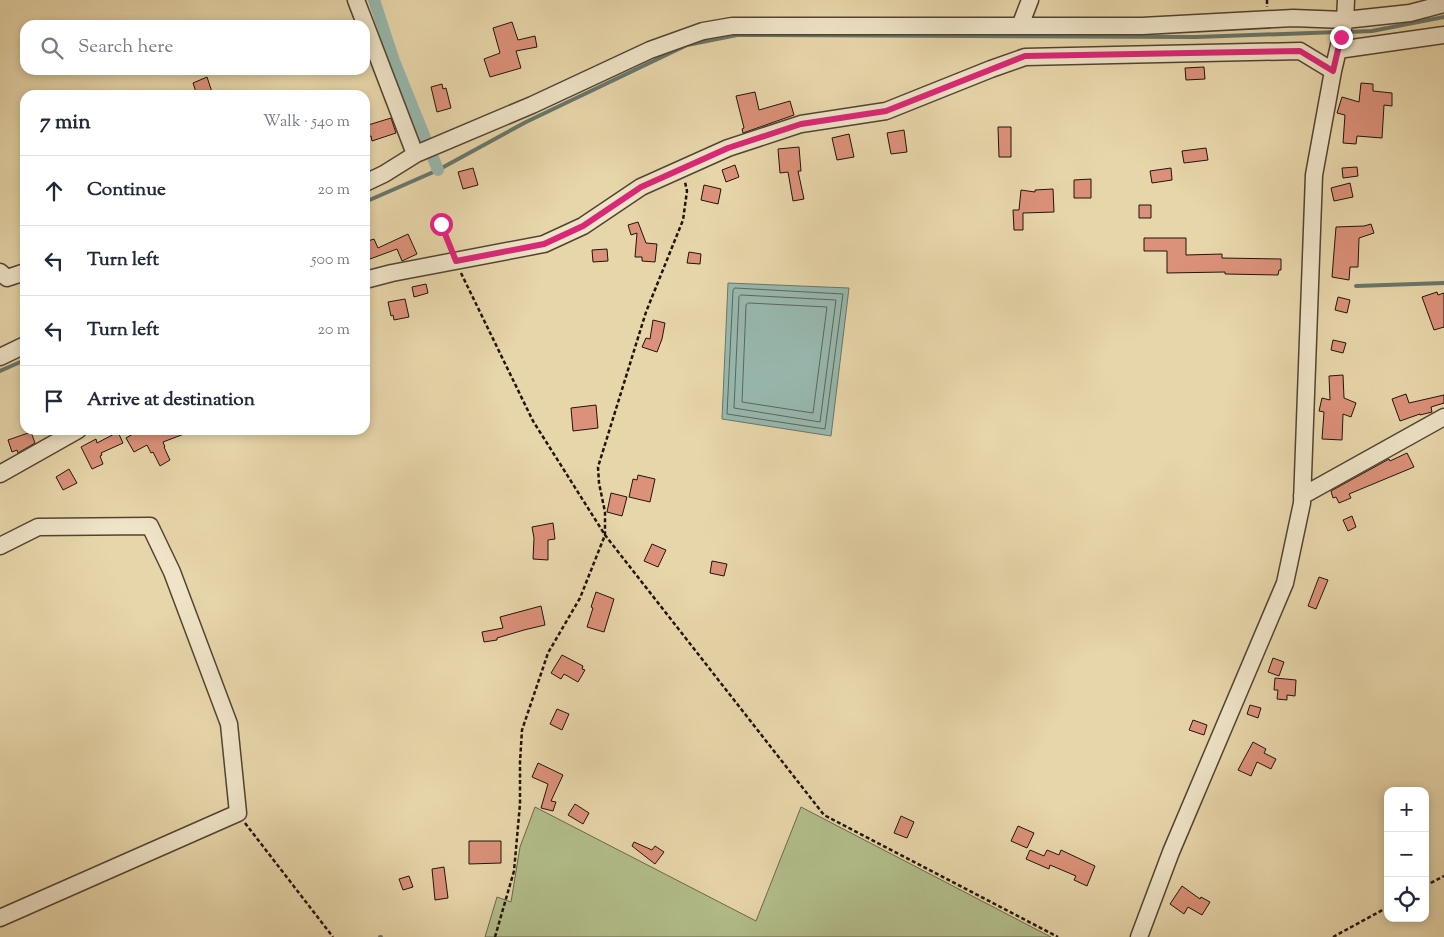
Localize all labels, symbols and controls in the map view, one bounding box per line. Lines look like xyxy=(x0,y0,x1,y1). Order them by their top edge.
search box xyxy=(20,20,370,75)
route end xyxy=(1330,26,1353,49)
icon: search xyxy=(38,34,66,62)
text: Search here xyxy=(78,34,173,61)
text: 7 min xyxy=(40,108,91,138)
text: Walk · 540 m xyxy=(263,111,350,134)
icon: ahead xyxy=(40,177,68,205)
text: Continue xyxy=(87,177,166,204)
text: 20 m xyxy=(317,179,350,202)
route start xyxy=(430,213,453,236)
icon: left xyxy=(40,247,68,275)
text: Turn left xyxy=(87,247,159,274)
text: 500 m xyxy=(311,249,350,272)
icon: left xyxy=(40,317,68,345)
text: Turn left xyxy=(87,317,159,344)
text: 20 m xyxy=(317,319,350,342)
icon: arrive xyxy=(40,387,68,415)
text: Arrive at destination xyxy=(87,387,255,414)
map controls xyxy=(1384,787,1429,922)
button: + xyxy=(1384,787,1429,832)
button: − xyxy=(1384,832,1429,877)
button: locate xyxy=(1384,877,1429,922)

